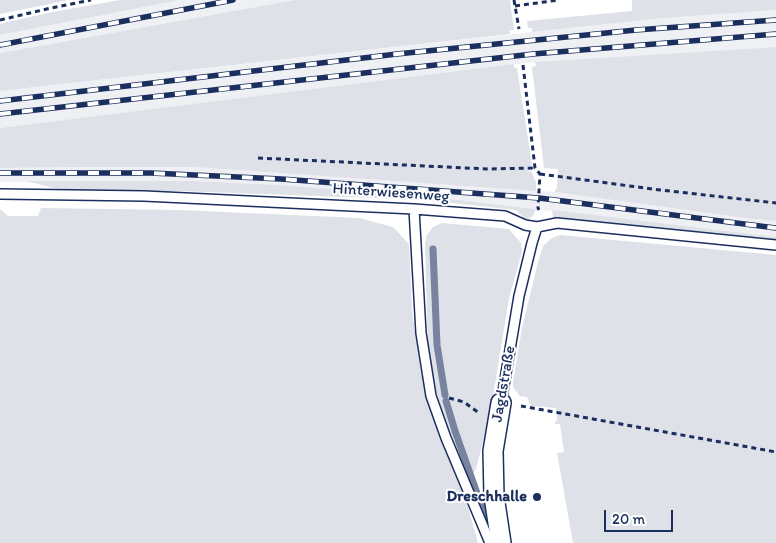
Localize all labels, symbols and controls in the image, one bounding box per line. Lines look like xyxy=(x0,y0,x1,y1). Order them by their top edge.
street label: Hinterwiesenweg xyxy=(332,179,450,207)
street label: Jagdstraße xyxy=(488,344,520,424)
place label: Dreschhalle xyxy=(446,487,527,507)
marker: Dreschhalle xyxy=(531,491,543,503)
scale bar xyxy=(606,500,675,532)
text: 20 m xyxy=(612,510,645,528)

